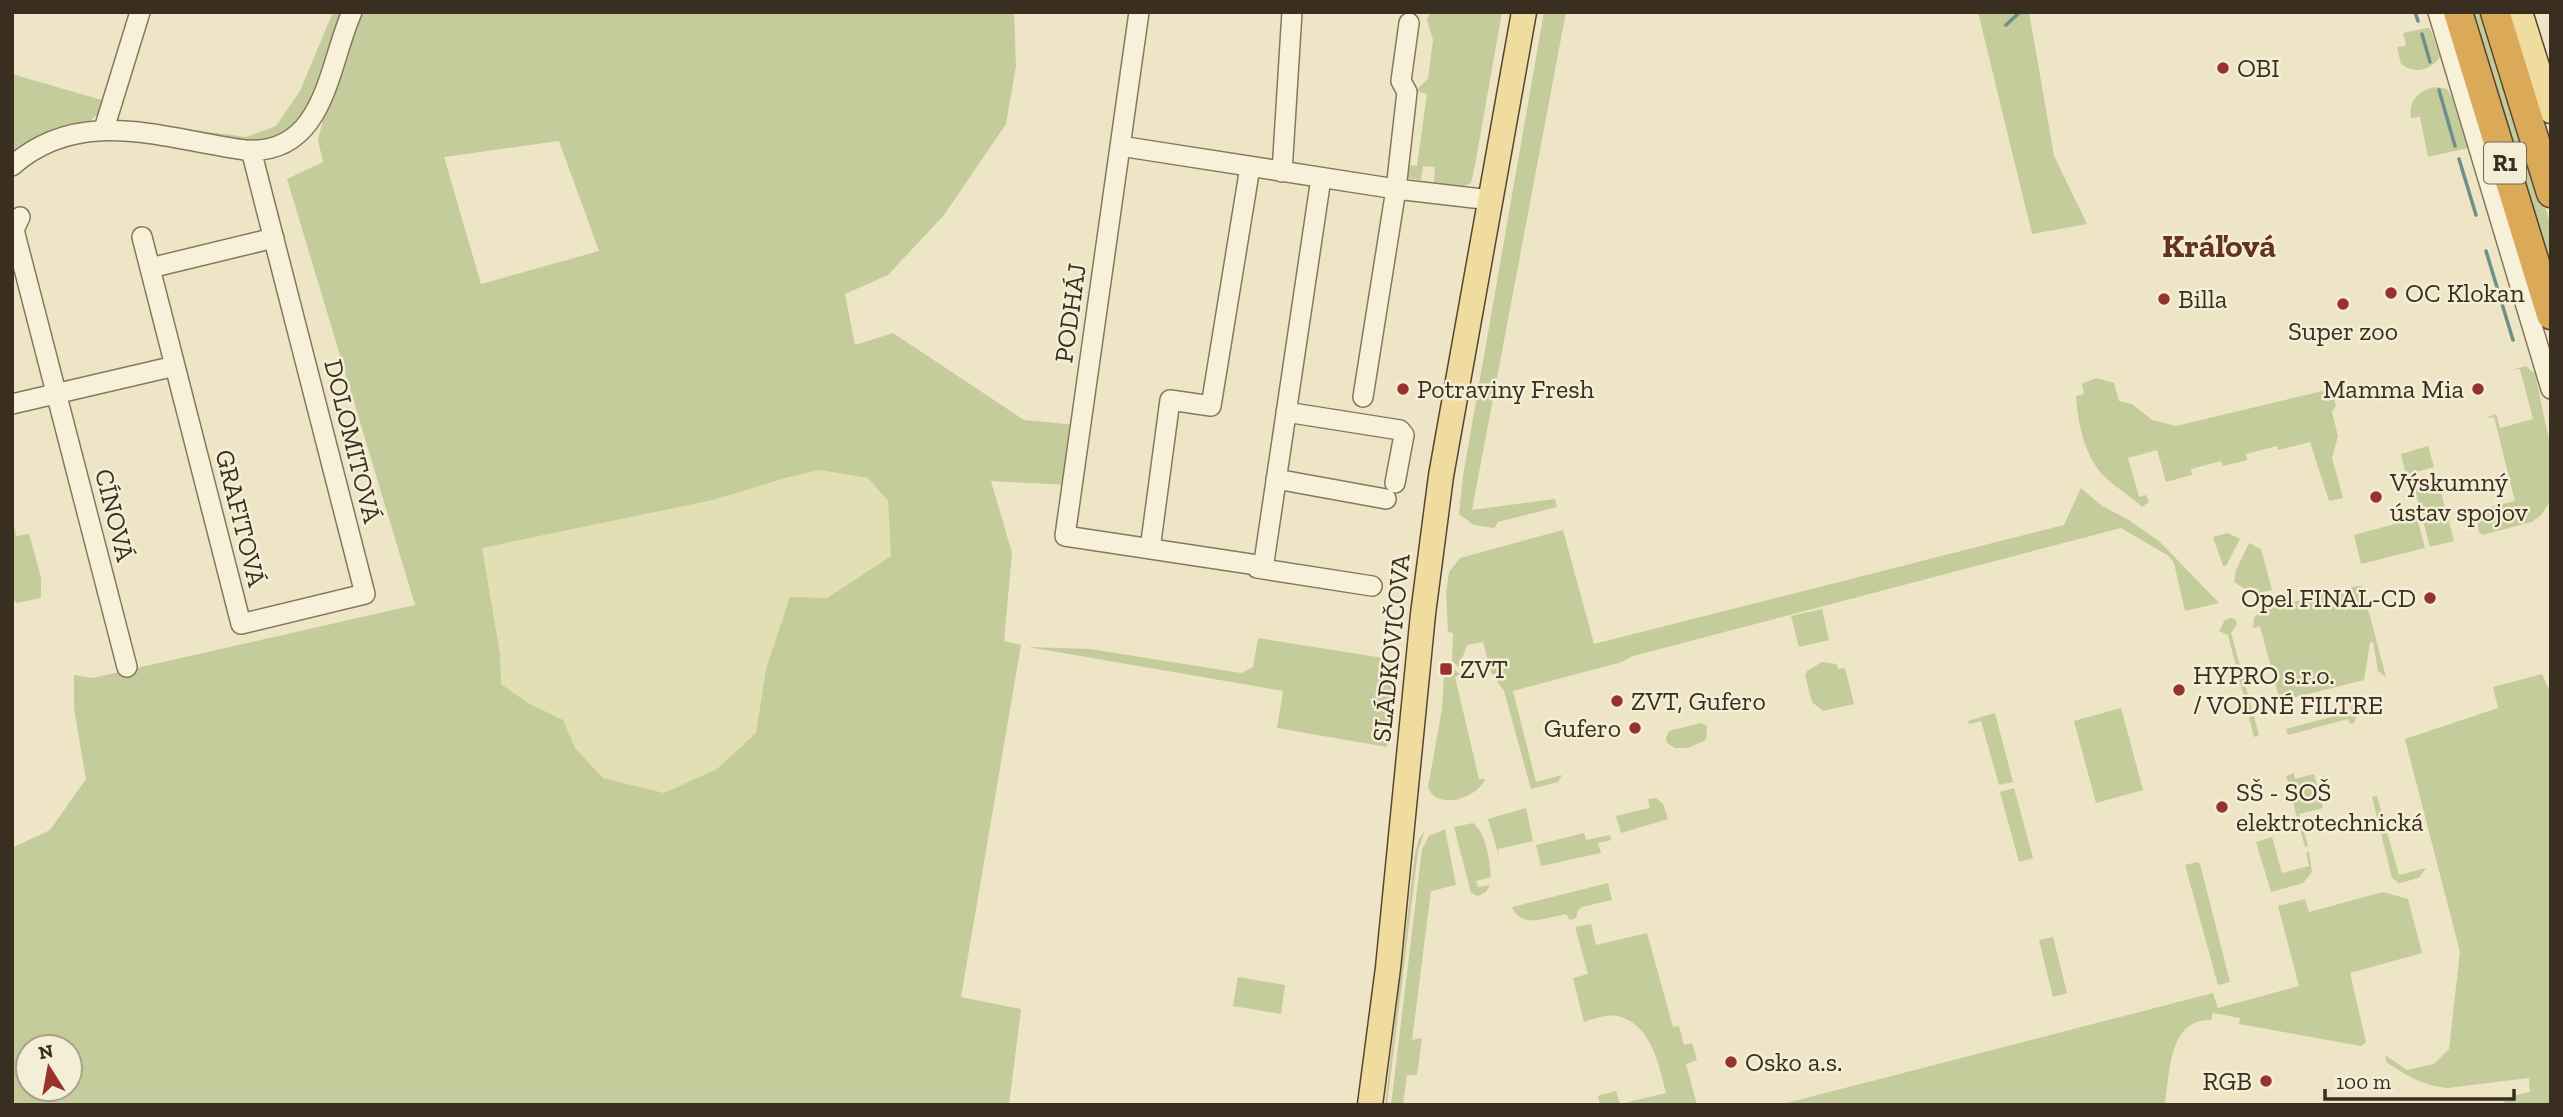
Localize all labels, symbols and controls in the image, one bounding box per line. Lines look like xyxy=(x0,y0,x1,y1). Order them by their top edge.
place label: OBI xyxy=(2237,52,2280,84)
marker: OBI xyxy=(2215,60,2231,76)
road number: R1 xyxy=(2484,142,2526,183)
district label: Kráľová xyxy=(2162,226,2276,265)
street label: PODHÁJ xyxy=(1047,261,1093,365)
place label: OC Klokan xyxy=(2405,277,2525,309)
place label: Billa xyxy=(2178,283,2228,315)
marker: OC Klokan xyxy=(2383,285,2399,301)
marker: Billa xyxy=(2156,291,2172,307)
marker: Super zoo xyxy=(2335,296,2351,312)
place label: Super zoo xyxy=(2288,315,2398,347)
street label: DOLOMITOVÁ xyxy=(317,356,389,527)
place label: Potraviny Fresh xyxy=(1417,373,1595,405)
place label: Mamma Mia xyxy=(2323,373,2464,405)
marker: Potraviny Fresh xyxy=(1395,381,1411,397)
marker: Mamma Mia xyxy=(2470,381,2486,397)
street label: GRAFITOVÁ xyxy=(209,446,274,591)
street label: CÍNOVÁ xyxy=(88,465,142,566)
place label: Výskumný ústav spojov xyxy=(2389,466,2528,528)
marker: Výskumný ústav spojov xyxy=(2368,489,2384,505)
street label: SLÁDKOVIČOVA xyxy=(1365,551,1417,744)
place label: Opel FINAL-CD xyxy=(2241,582,2416,614)
marker: Opel FINAL-CD xyxy=(2422,590,2438,606)
place label: ZVT xyxy=(1460,653,1508,685)
place label: HYPRO s.r.o. / VODNÉ FILTRE xyxy=(2193,659,2383,721)
marker: ZVT xyxy=(1438,661,1454,677)
marker: HYPRO s.r.o. / VODNÉ FILTRE xyxy=(2171,682,2187,698)
place label: ZVT, Gufero xyxy=(1631,685,1766,717)
marker: ZVT, Gufero xyxy=(1609,693,1625,709)
place label: Gufero xyxy=(1544,712,1621,744)
marker: Gufero xyxy=(1627,720,1643,736)
place label: SŠ - SOŠ elektrotechnická xyxy=(2236,776,2424,838)
marker: SŠ - SOŠ elektrotechnická xyxy=(2214,799,2230,815)
north arrow xyxy=(14,1033,84,1103)
text: N xyxy=(37,1039,55,1064)
place label: Osko a.s. xyxy=(1745,1046,1843,1078)
marker: Osko a.s. xyxy=(1723,1054,1739,1070)
scale bar xyxy=(2325,1058,2514,1102)
place label: RGB xyxy=(2202,1065,2252,1097)
text: 100 m xyxy=(2336,1069,2391,1094)
marker: RGB xyxy=(2258,1073,2274,1089)

